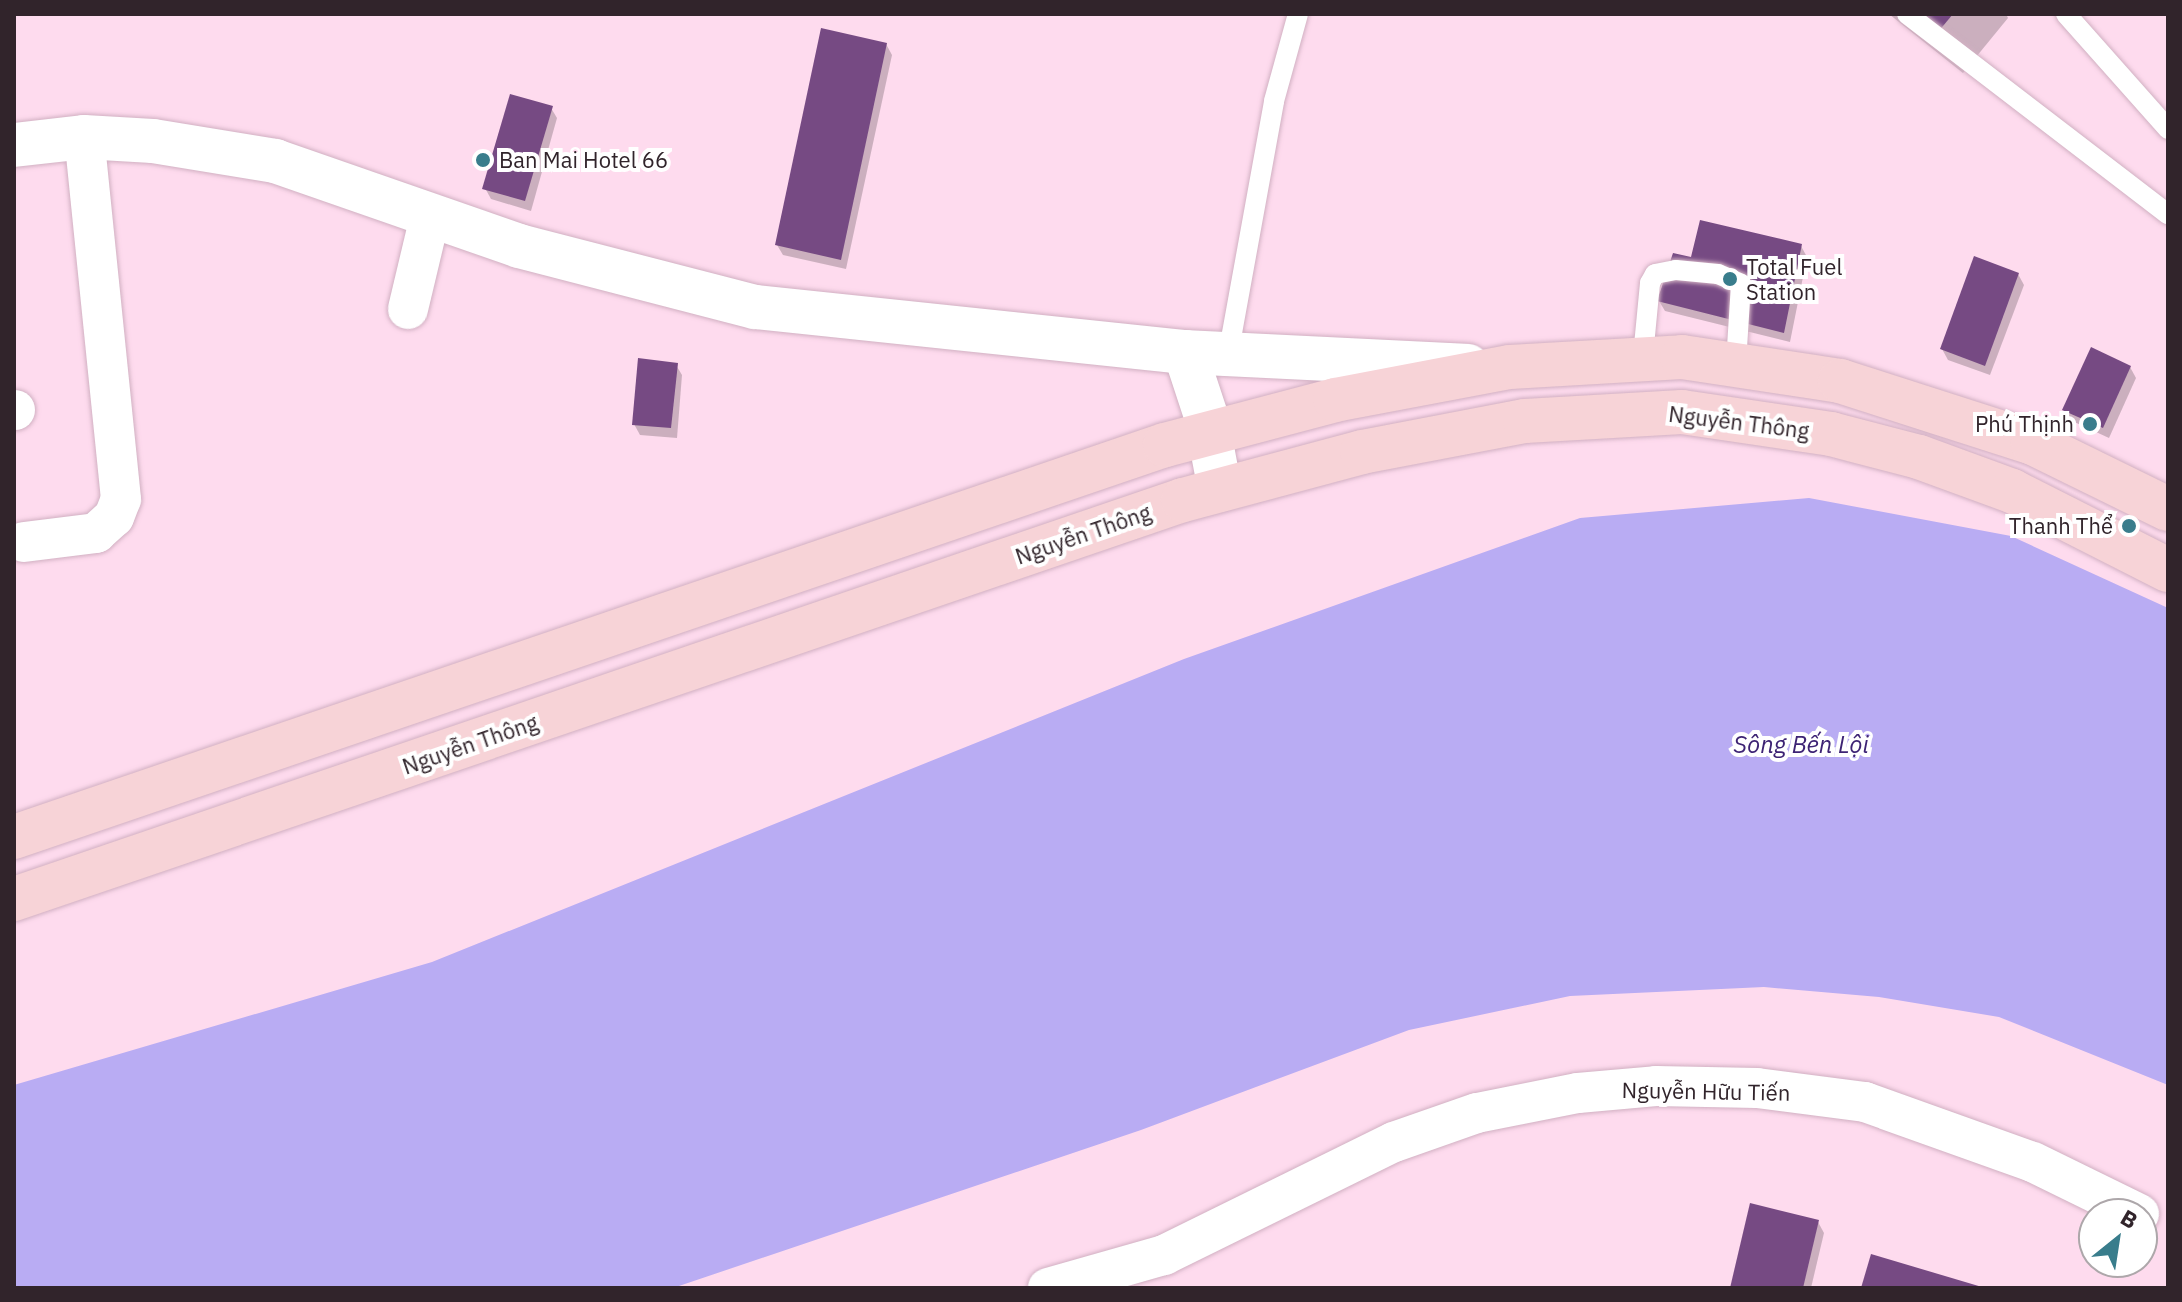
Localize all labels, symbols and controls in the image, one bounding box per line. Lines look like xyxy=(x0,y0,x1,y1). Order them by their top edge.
place label: Ban Mai Hotel 66 xyxy=(499,147,668,173)
marker: Ban Mai Hotel 66 xyxy=(474,151,492,169)
place label: Total Fuel Station xyxy=(1746,253,1842,304)
marker: Total Fuel Station xyxy=(1721,270,1739,288)
street label: Nguyễn Thông xyxy=(1667,400,1811,444)
place label: Phú Thịnh xyxy=(1975,411,2074,437)
marker: Phú Thịnh xyxy=(2081,415,2099,433)
street label: Nguyễn Thông xyxy=(1012,498,1154,570)
place label: Thanh Thể xyxy=(2009,513,2113,539)
marker: Thanh Thể xyxy=(2120,517,2138,535)
street label: Nguyễn Thông xyxy=(399,708,541,780)
water label: Sông Bến Lội xyxy=(1733,731,1869,759)
street label: Nguyễn Hữu Tiến xyxy=(1621,1076,1791,1106)
north arrow xyxy=(2078,1198,2158,1278)
text: B xyxy=(2116,1202,2143,1235)

